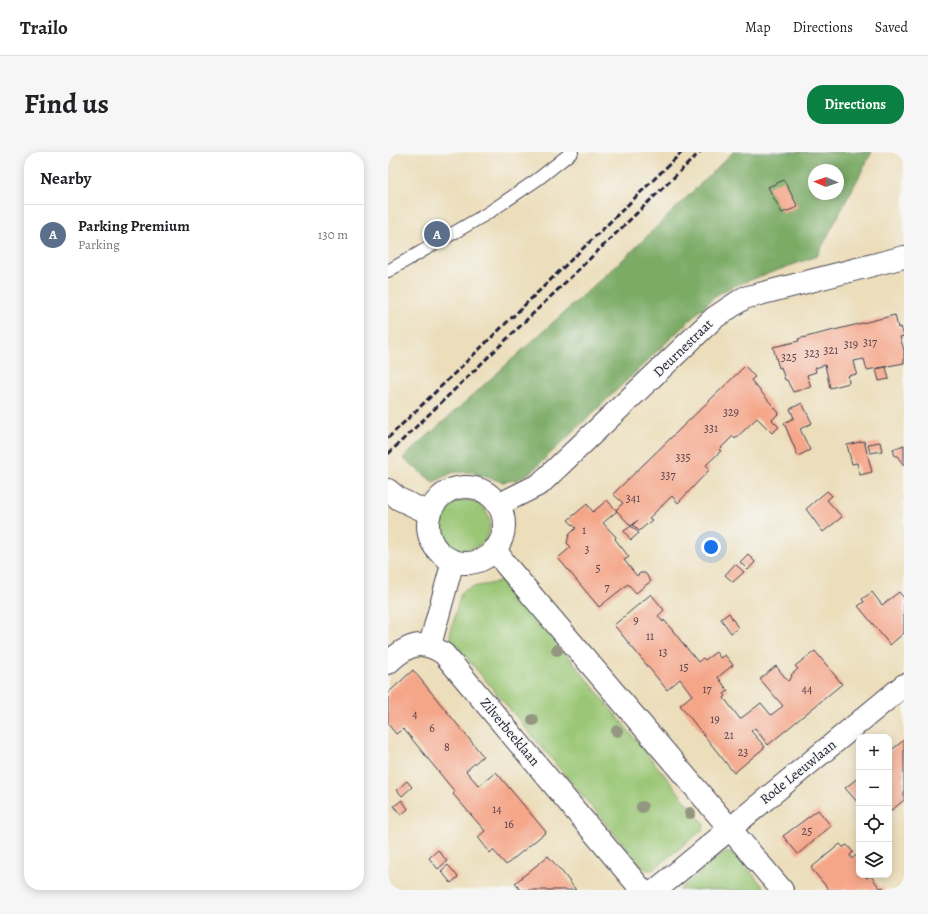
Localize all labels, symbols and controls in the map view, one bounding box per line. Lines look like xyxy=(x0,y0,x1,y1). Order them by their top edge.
text: Trailo xyxy=(20,15,68,41)
text: Map xyxy=(745,18,771,37)
text: Directions xyxy=(793,18,853,37)
text: Saved xyxy=(875,18,908,37)
text: Find us xyxy=(24,85,109,123)
button: Directions xyxy=(807,85,904,124)
north arrow xyxy=(808,164,844,200)
text: Nearby xyxy=(40,167,91,190)
text: Parking Premium xyxy=(78,216,190,236)
pin: A xyxy=(424,219,450,249)
text: A xyxy=(49,226,57,243)
text: 130 m xyxy=(318,226,348,243)
text: Parking xyxy=(78,236,120,253)
street label: Deurnestraat xyxy=(649,314,717,381)
house number: 317 xyxy=(863,334,878,350)
house number: 319 xyxy=(844,336,858,352)
house number: 321 xyxy=(824,342,838,358)
house number: 323 xyxy=(804,345,820,361)
house number: 325 xyxy=(781,349,797,365)
house number: 329 xyxy=(723,404,739,420)
house number: 331 xyxy=(704,420,718,436)
house number: 335 xyxy=(675,449,691,465)
house number: 337 xyxy=(660,467,676,483)
house number: 341 xyxy=(626,490,640,506)
house number: 1 xyxy=(582,522,586,538)
your location xyxy=(701,537,721,557)
house number: 3 xyxy=(585,541,590,557)
house number: 5 xyxy=(595,560,601,576)
house number: 7 xyxy=(604,579,610,595)
house number: 9 xyxy=(633,612,639,628)
house number: 11 xyxy=(646,628,654,644)
house number: 13 xyxy=(658,644,668,660)
house number: 15 xyxy=(679,659,689,675)
house number: 17 xyxy=(702,681,713,697)
house number: 44 xyxy=(802,681,813,697)
street label: Zilverbeeklaan xyxy=(476,694,544,770)
house number: 4 xyxy=(412,706,418,722)
house number: 19 xyxy=(710,711,720,727)
house number: 6 xyxy=(429,720,435,736)
house number: 21 xyxy=(724,727,734,743)
map controls xyxy=(856,734,892,878)
button: + xyxy=(856,734,892,770)
street label: Rode Leeuwlaan xyxy=(756,735,840,809)
house number: 8 xyxy=(444,739,450,755)
house number: 23 xyxy=(738,744,748,760)
button: − xyxy=(856,770,892,806)
house number: 14 xyxy=(492,801,502,817)
button: locate xyxy=(856,806,892,842)
house number: 16 xyxy=(504,816,514,832)
house number: 25 xyxy=(802,823,812,839)
button: layers xyxy=(856,842,892,878)

